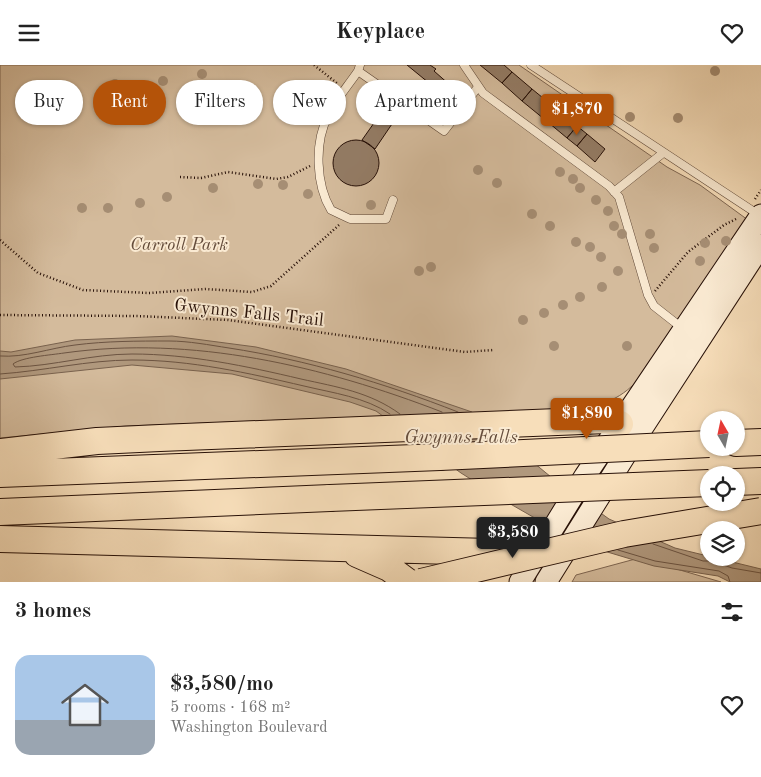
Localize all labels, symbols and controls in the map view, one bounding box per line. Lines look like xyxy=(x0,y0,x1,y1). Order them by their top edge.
icon: menu xyxy=(15,19,43,47)
icon: heart xyxy=(718,19,746,47)
text: Keyplace xyxy=(336,21,425,43)
chip: Buy xyxy=(15,80,83,125)
chip: Rent xyxy=(93,80,166,125)
chip: Filters xyxy=(176,80,263,125)
chip: New xyxy=(273,80,346,125)
chip: Apartment xyxy=(356,80,476,125)
pin: $1,870 xyxy=(536,93,618,136)
text: $1,870 xyxy=(552,102,602,118)
park label: Carroll Park xyxy=(130,236,228,254)
street label: Gwynns Falls Trail xyxy=(173,296,325,330)
pin: $1,890 xyxy=(546,397,628,440)
text: $1,890 xyxy=(562,406,612,422)
north arrow xyxy=(700,411,745,456)
map controls xyxy=(700,411,745,566)
water label: Gwynns Falls xyxy=(404,429,518,448)
button: locate xyxy=(700,466,745,511)
pin: $3,580 xyxy=(472,517,554,559)
button: layers xyxy=(700,521,745,566)
text: $3,580 xyxy=(488,525,538,541)
icon: filters xyxy=(718,598,746,626)
text: 3 homes xyxy=(15,601,91,622)
text: $3,580/mo xyxy=(170,674,274,695)
icon: home xyxy=(55,675,115,735)
icon: heart xyxy=(718,691,746,719)
text: 5 rooms · 168 m² xyxy=(170,700,290,716)
text: Washington Boulevard xyxy=(170,720,328,736)

